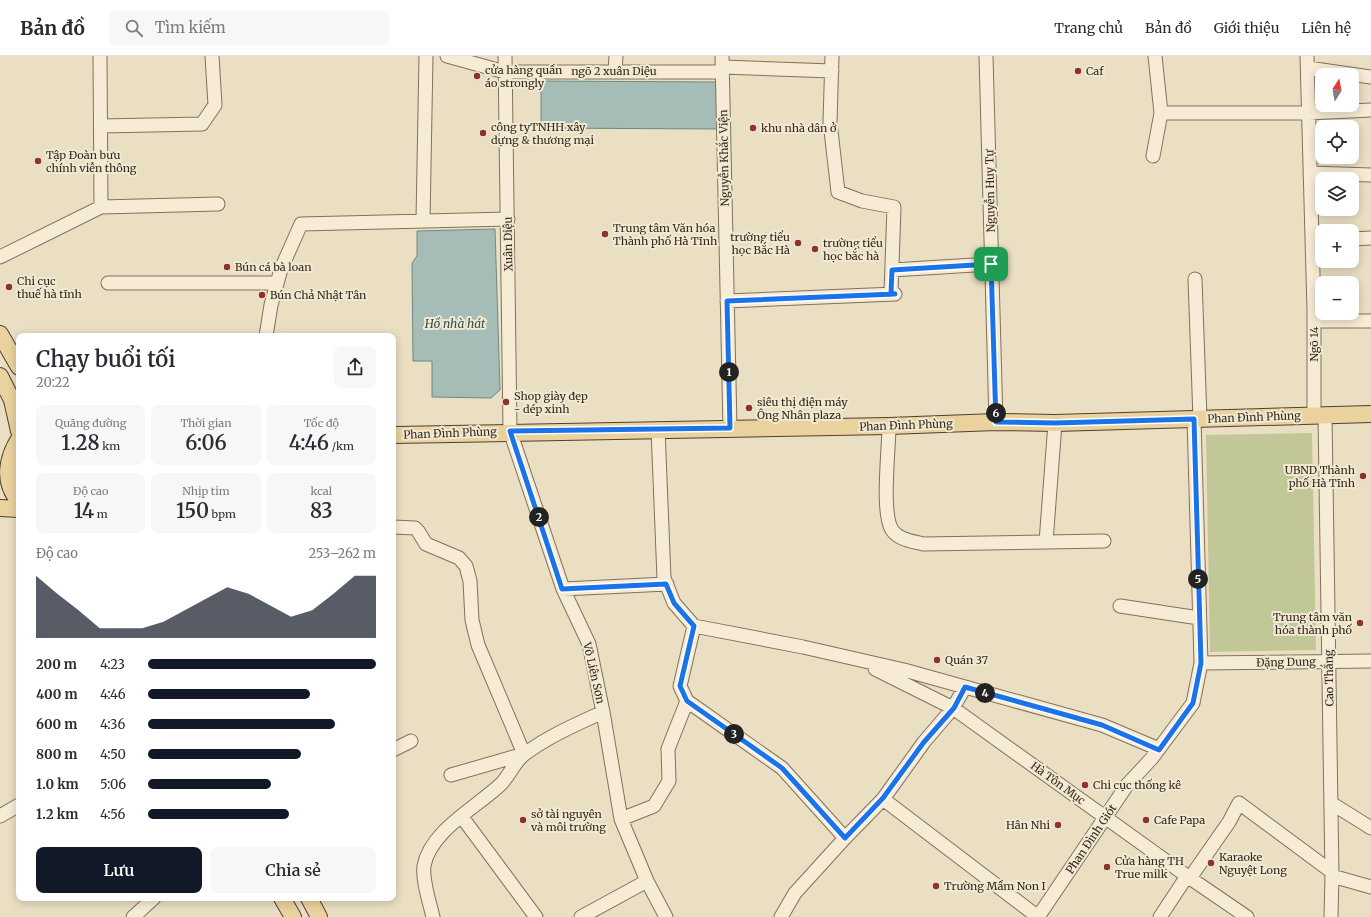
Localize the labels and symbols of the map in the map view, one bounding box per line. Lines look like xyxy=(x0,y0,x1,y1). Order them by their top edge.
place label: cửa hàng quần áo strongly xyxy=(485,63,563,90)
street label: ngõ 2 xuân Diệu xyxy=(571,64,657,78)
place label: Caf xyxy=(1086,64,1104,78)
marker: Caf xyxy=(1073,66,1083,76)
north arrow xyxy=(1315,68,1359,112)
marker: cửa hàng quần áo strongly xyxy=(472,71,482,81)
street label: Nguyễn Khắc Viện xyxy=(714,109,732,207)
place label: công tyTNHH xây dựng & thương mại xyxy=(491,120,594,147)
place label: khu nhà dân ở xyxy=(761,121,837,135)
marker: khu nhà dân ở xyxy=(748,123,758,133)
marker: công tyTNHH xây dựng & thương mại xyxy=(478,128,488,138)
place label: Tập Đoàn bưu chính viễn thông xyxy=(46,148,137,175)
street label: Nguyễn Huy Tự xyxy=(982,149,998,232)
marker: Tập Đoàn bưu chính viễn thông xyxy=(33,156,43,166)
street label: Xuân Diệu xyxy=(501,216,515,271)
place label: Trung tâm Văn hóa Thành phố Hà Tĩnh xyxy=(613,221,718,248)
marker: Trung tâm Văn hóa Thành phố Hà Tĩnh xyxy=(600,229,610,239)
place label: trường tiểu học Bắc Hà xyxy=(730,230,790,257)
place label: trường tiểu học bắc hà xyxy=(823,236,883,263)
marker: trường tiểu học Bắc Hà xyxy=(793,238,803,248)
marker: trường tiểu học bắc hà xyxy=(810,244,820,254)
pin xyxy=(974,247,1008,281)
place label: Bún cá bà loan xyxy=(235,260,312,274)
marker: Bún cá bà loan xyxy=(222,262,232,272)
place label: Chi cục thuế hà tĩnh xyxy=(17,274,82,301)
marker: Chi cục thuế hà tĩnh xyxy=(4,282,14,292)
place label: Bún Chả Nhật Tân xyxy=(270,288,367,302)
marker: Bún Chả Nhật Tân xyxy=(257,290,267,300)
water label: Hồ nhà hát xyxy=(424,316,486,331)
street label: Ngõ 14 xyxy=(1307,326,1321,361)
pin: 1 xyxy=(719,362,739,382)
place label: Shop giày đẹp - dép xinh xyxy=(514,389,588,416)
place label: siêu thị điện máy Ông Nhân plaza xyxy=(757,395,848,422)
marker: Shop giày đẹp - dép xinh xyxy=(501,397,511,407)
marker: siêu thị điện máy Ông Nhân plaza xyxy=(744,403,754,413)
pin: 6 xyxy=(986,403,1006,423)
street label: Phan Đình Phùng xyxy=(1207,408,1301,426)
street label: Phan Đình Phùng xyxy=(859,416,953,434)
street label: Phan Đình Phùng xyxy=(403,424,497,442)
place label: UBND Thành phố Hà Tĩnh xyxy=(1285,463,1356,490)
marker: UBND Thành phố Hà Tĩnh xyxy=(1358,471,1368,481)
pin: 2 xyxy=(529,507,549,527)
pin: 5 xyxy=(1188,569,1208,589)
place label: Trung tâm văn hóa thành phố xyxy=(1273,610,1353,637)
marker: Trung tâm văn hóa thành phố xyxy=(1355,618,1365,628)
street label: Võ Liên Sơn xyxy=(580,640,608,706)
street label: Cao Thắng xyxy=(1319,649,1336,707)
place label: Quán 37 xyxy=(945,653,988,667)
street label: Đặng Dung xyxy=(1256,654,1316,670)
marker: Quán 37 xyxy=(932,655,942,665)
pin: 4 xyxy=(975,683,995,703)
pin: 3 xyxy=(724,724,744,744)
street label: Hà Tôn Mục xyxy=(1028,759,1088,808)
place label: Chi cục thống kê xyxy=(1093,778,1181,792)
marker: Chi cục thống kê xyxy=(1080,780,1090,790)
street label: Phan Đình Giót xyxy=(1063,801,1120,876)
place label: sở tài nguyên và môi trường xyxy=(530,807,606,834)
place label: Cafe Papa xyxy=(1154,813,1205,827)
marker: sở tài nguyên và môi trường xyxy=(518,815,528,825)
marker: Cafe Papa xyxy=(1141,815,1151,825)
place label: Hân Nhi xyxy=(1006,818,1050,832)
marker: Hân Nhi xyxy=(1053,820,1063,830)
place label: Karaoke Nguyệt Long xyxy=(1219,850,1287,877)
place label: Cửa hàng TH True milk xyxy=(1115,854,1184,881)
marker: Karaoke Nguyệt Long xyxy=(1206,858,1216,868)
marker: Cửa hàng TH True milk xyxy=(1102,862,1112,872)
place label: Trường Mầm Non I xyxy=(944,879,1046,893)
marker: Trường Mầm Non I xyxy=(931,881,941,891)

